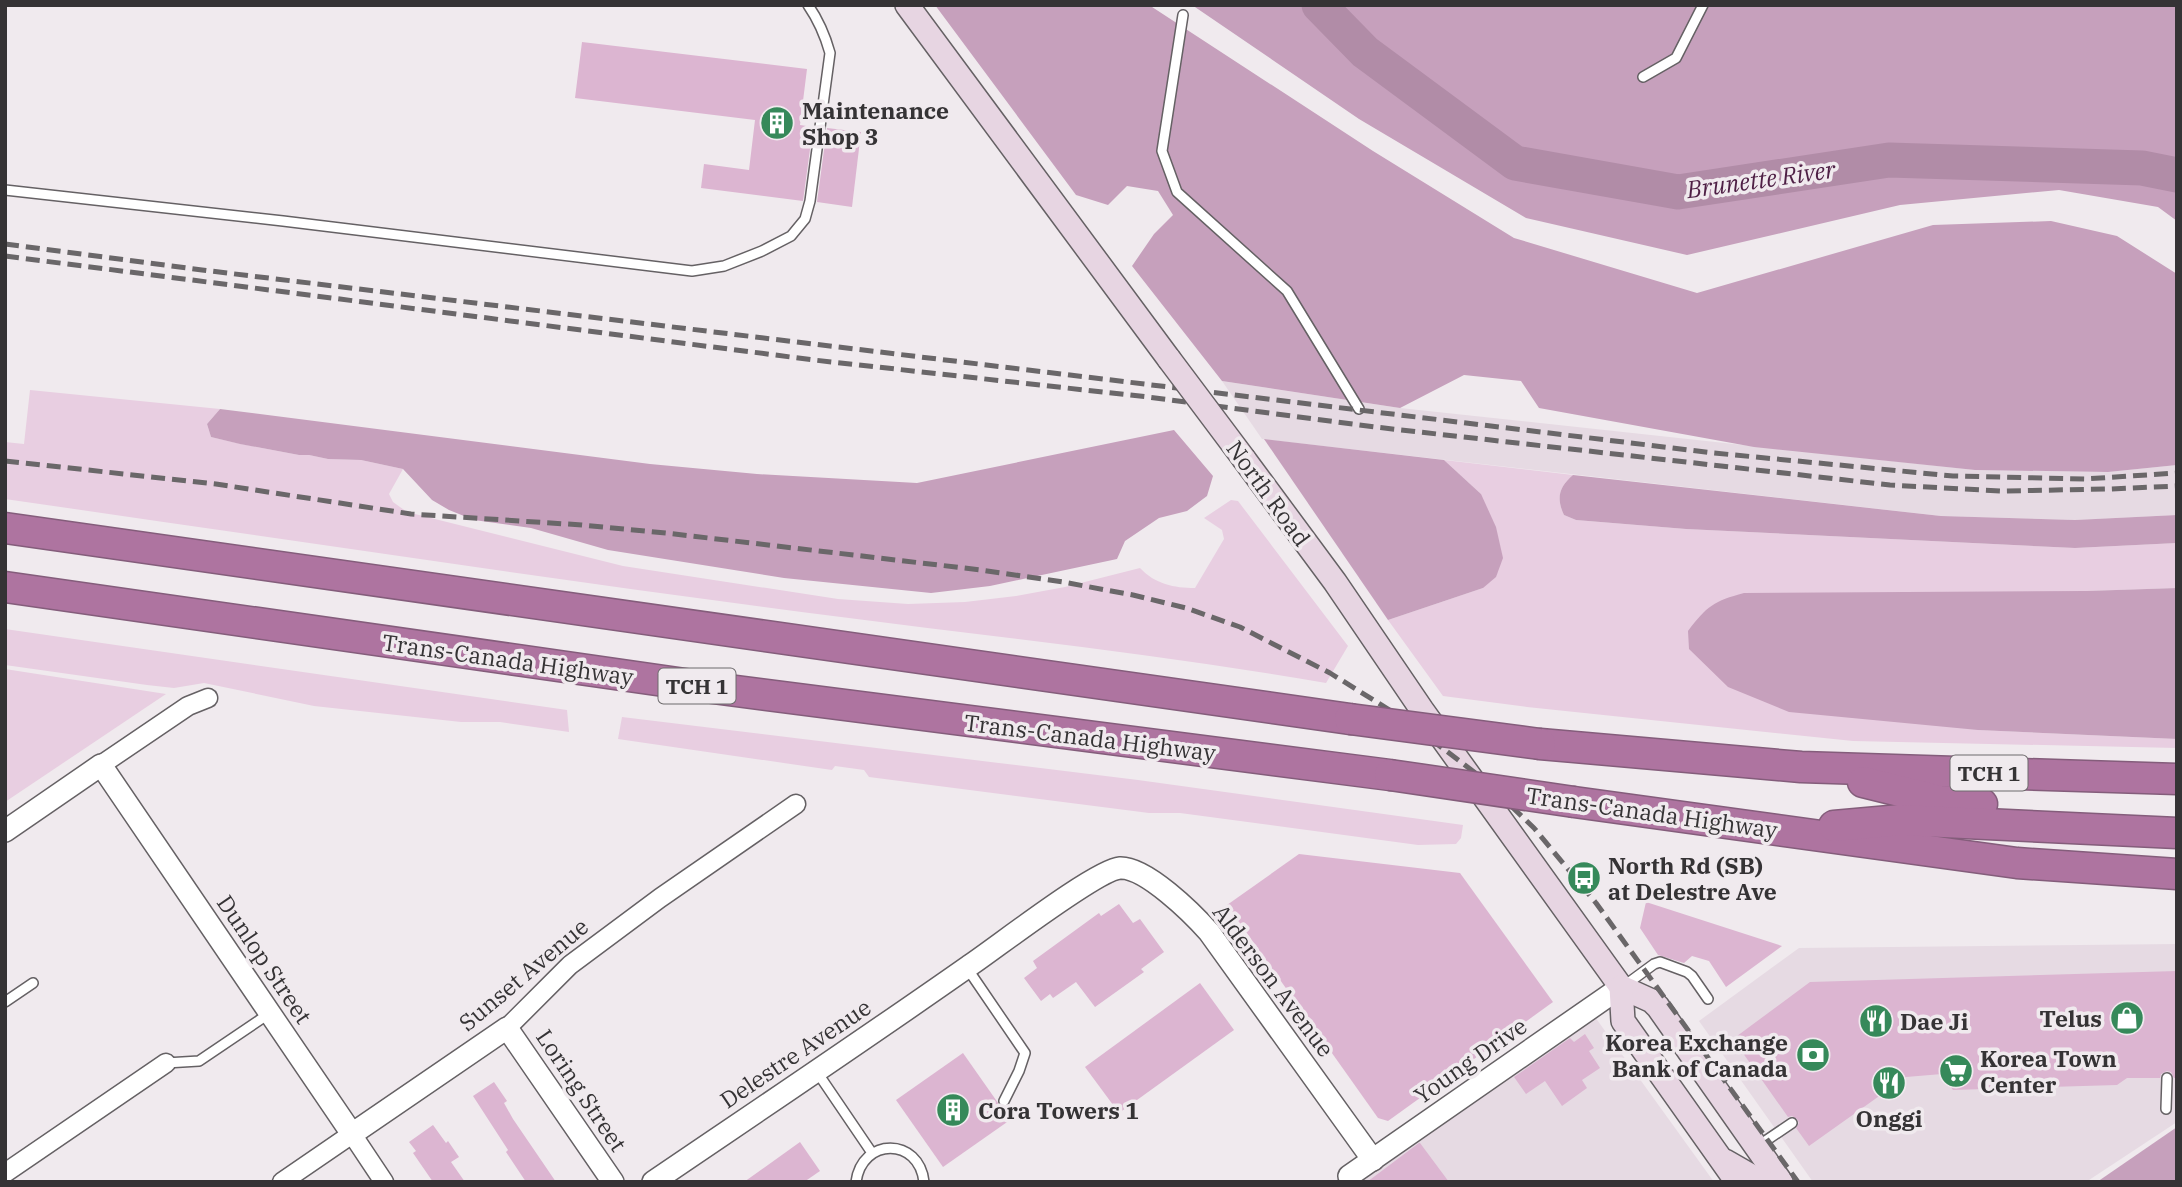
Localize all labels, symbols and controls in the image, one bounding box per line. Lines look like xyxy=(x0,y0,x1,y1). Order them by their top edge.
place label: Maintenance Shop 3 xyxy=(802,95,949,151)
building icon: Maintenance Shop 3 xyxy=(758,104,796,142)
water label: Brunette River xyxy=(1684,153,1839,205)
street label: North Road xyxy=(1220,434,1318,552)
street label: Trans-Canada Highway xyxy=(381,627,636,692)
road number: TCH 1 xyxy=(658,668,736,704)
street label: Trans-Canada Highway xyxy=(962,707,1218,767)
road number: TCH 1 xyxy=(1951,756,2028,790)
street label: Trans-Canada Highway xyxy=(1525,780,1780,845)
place label: North Rd (SB) at Delestre Ave xyxy=(1608,850,1777,906)
bus stop icon: North Rd (SB) at Delestre Ave xyxy=(1565,859,1603,897)
street label: Dunlop Street xyxy=(211,889,319,1029)
street label: Alderson Avenue xyxy=(1207,897,1341,1063)
street label: Sunset Avenue xyxy=(452,911,594,1037)
street label: Delestre Avenue xyxy=(714,991,876,1115)
shop icon: Telus xyxy=(2108,999,2146,1037)
restaurant icon: Dae Ji xyxy=(1857,1002,1895,1040)
place label: Telus xyxy=(2040,1003,2102,1033)
place label: Dae Ji xyxy=(1900,1006,1969,1036)
street label: Young Drive xyxy=(1408,1010,1532,1110)
street label: Loring Street xyxy=(530,1023,634,1157)
place label: Korea Exchange Bank of Canada xyxy=(1605,1027,1788,1083)
bank icon: Korea Exchange Bank of Canada xyxy=(1794,1036,1832,1074)
place label: Korea Town Center xyxy=(1980,1043,2117,1099)
supermarket icon: Korea Town Center xyxy=(1937,1052,1975,1090)
restaurant icon: Onggi xyxy=(1870,1064,1908,1102)
building icon: Cora Towers 1 xyxy=(934,1091,972,1129)
place label: Cora Towers 1 xyxy=(978,1095,1139,1125)
place label: Onggi xyxy=(1855,1103,1923,1133)

